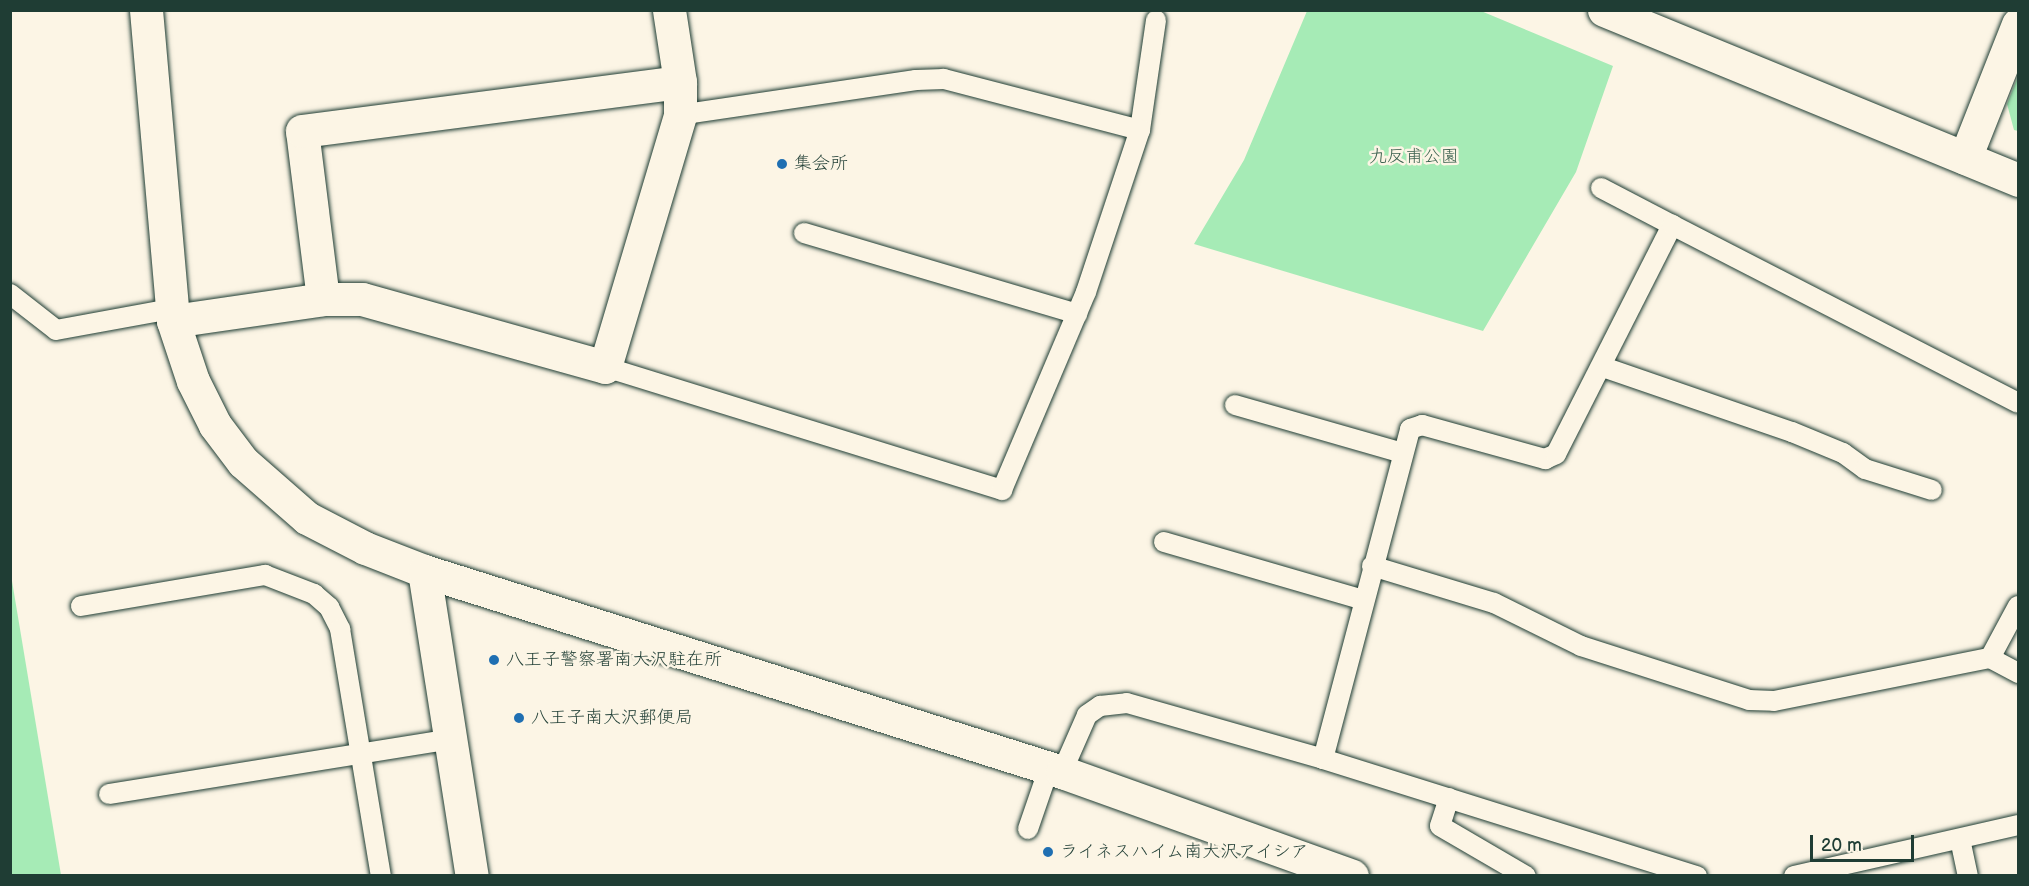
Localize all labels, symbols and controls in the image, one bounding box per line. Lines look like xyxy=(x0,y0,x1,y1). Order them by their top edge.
park label: 九反甫公園 xyxy=(1369,146,1459,168)
place label: 集会所 xyxy=(794,153,848,175)
marker: 集会所 xyxy=(775,157,789,171)
place label: 八王子警察署南大沢駐在所 xyxy=(506,649,722,671)
marker: 八王子警察署南大沢駐在所 xyxy=(487,653,501,667)
place label: 八王子南大沢郵便局 xyxy=(531,707,693,729)
marker: 八王子南大沢郵便局 xyxy=(512,711,526,725)
scale bar xyxy=(1813,823,1916,861)
text: 20 m xyxy=(1821,835,1862,856)
place label: ライネスハイム南大沢アイシア xyxy=(1060,841,1312,863)
marker: ライネスハイム南大沢アイシア xyxy=(1041,845,1055,859)

